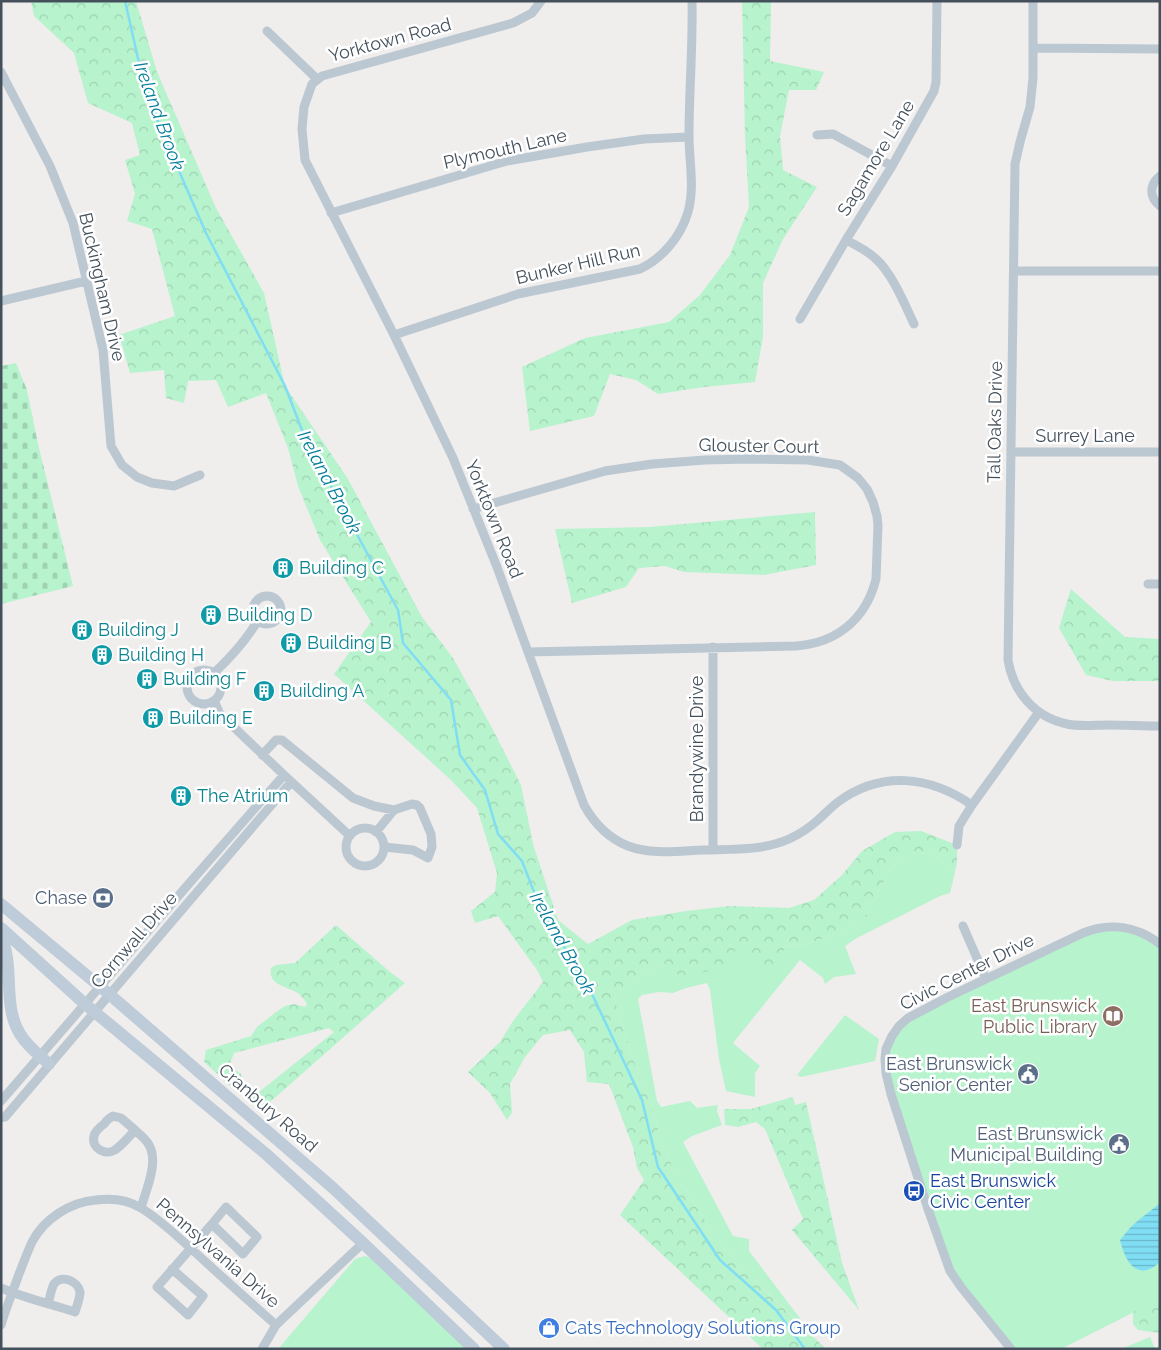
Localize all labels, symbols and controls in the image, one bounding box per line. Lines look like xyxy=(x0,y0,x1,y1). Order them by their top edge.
street label: Yorktown Road xyxy=(326,13,453,66)
water label: Ireland Brook xyxy=(130,58,190,174)
street label: Sagamore Lane xyxy=(833,96,919,220)
street label: Plymouth Lane xyxy=(441,124,569,173)
street label: Buckingham Drive xyxy=(75,210,130,364)
street label: Bunker Hill Run xyxy=(514,239,642,288)
street label: Tall Oaks Drive xyxy=(983,360,1006,483)
street label: Surrey Lane xyxy=(1035,425,1135,446)
water label: Ireland Brook xyxy=(293,426,367,538)
street label: Glouster Court xyxy=(698,434,820,457)
street label: Yorktown Road xyxy=(461,457,528,581)
building icon: Building C xyxy=(271,556,295,580)
place label: Building C xyxy=(299,557,384,578)
building icon: Building D xyxy=(199,603,223,627)
place label: Building D xyxy=(227,604,313,625)
building icon: Building J xyxy=(70,618,94,642)
place label: Building J xyxy=(98,619,179,640)
building icon: Building B xyxy=(279,631,303,655)
place label: Building B xyxy=(307,632,392,653)
building icon: Building H xyxy=(90,643,114,667)
place label: Building H xyxy=(118,644,204,665)
building icon: Building F xyxy=(135,667,159,691)
place label: Building F xyxy=(163,668,246,689)
street label: Brandywine Drive xyxy=(686,675,707,822)
building icon: Building A xyxy=(252,679,276,703)
place label: Building A xyxy=(280,680,364,701)
building icon: Building E xyxy=(141,706,165,730)
place label: Building E xyxy=(169,707,253,728)
building icon: The Atrium xyxy=(169,784,193,808)
place label: The Atrium xyxy=(197,785,288,806)
bank icon: Chase xyxy=(91,886,115,910)
place label: Chase xyxy=(35,887,87,908)
street label: Cornwall Drive xyxy=(86,887,181,992)
water label: Ireland Brook xyxy=(526,888,600,998)
street label: Civic Center Drive xyxy=(896,929,1038,1014)
place label: East Brunswick Public Library xyxy=(971,995,1097,1037)
library icon: East Brunswick Public Library xyxy=(1101,1004,1125,1028)
place label: East Brunswick Senior Center xyxy=(886,1053,1013,1095)
street label: Cranbury Road xyxy=(215,1059,322,1156)
public building icon: East Brunswick Senior Center xyxy=(1016,1062,1040,1086)
place label: East Brunswick Municipal Building xyxy=(950,1123,1103,1165)
public building icon: East Brunswick Municipal Building xyxy=(1107,1132,1131,1156)
place label: East Brunswick Civic Center xyxy=(930,1170,1056,1212)
bus stop icon: East Brunswick Civic Center xyxy=(902,1179,926,1203)
street label: Pennsylvania Drive xyxy=(152,1193,285,1312)
shop icon: Cats Technology Solutions Group xyxy=(537,1316,561,1340)
place label: Cats Technology Solutions Group xyxy=(565,1317,841,1338)

